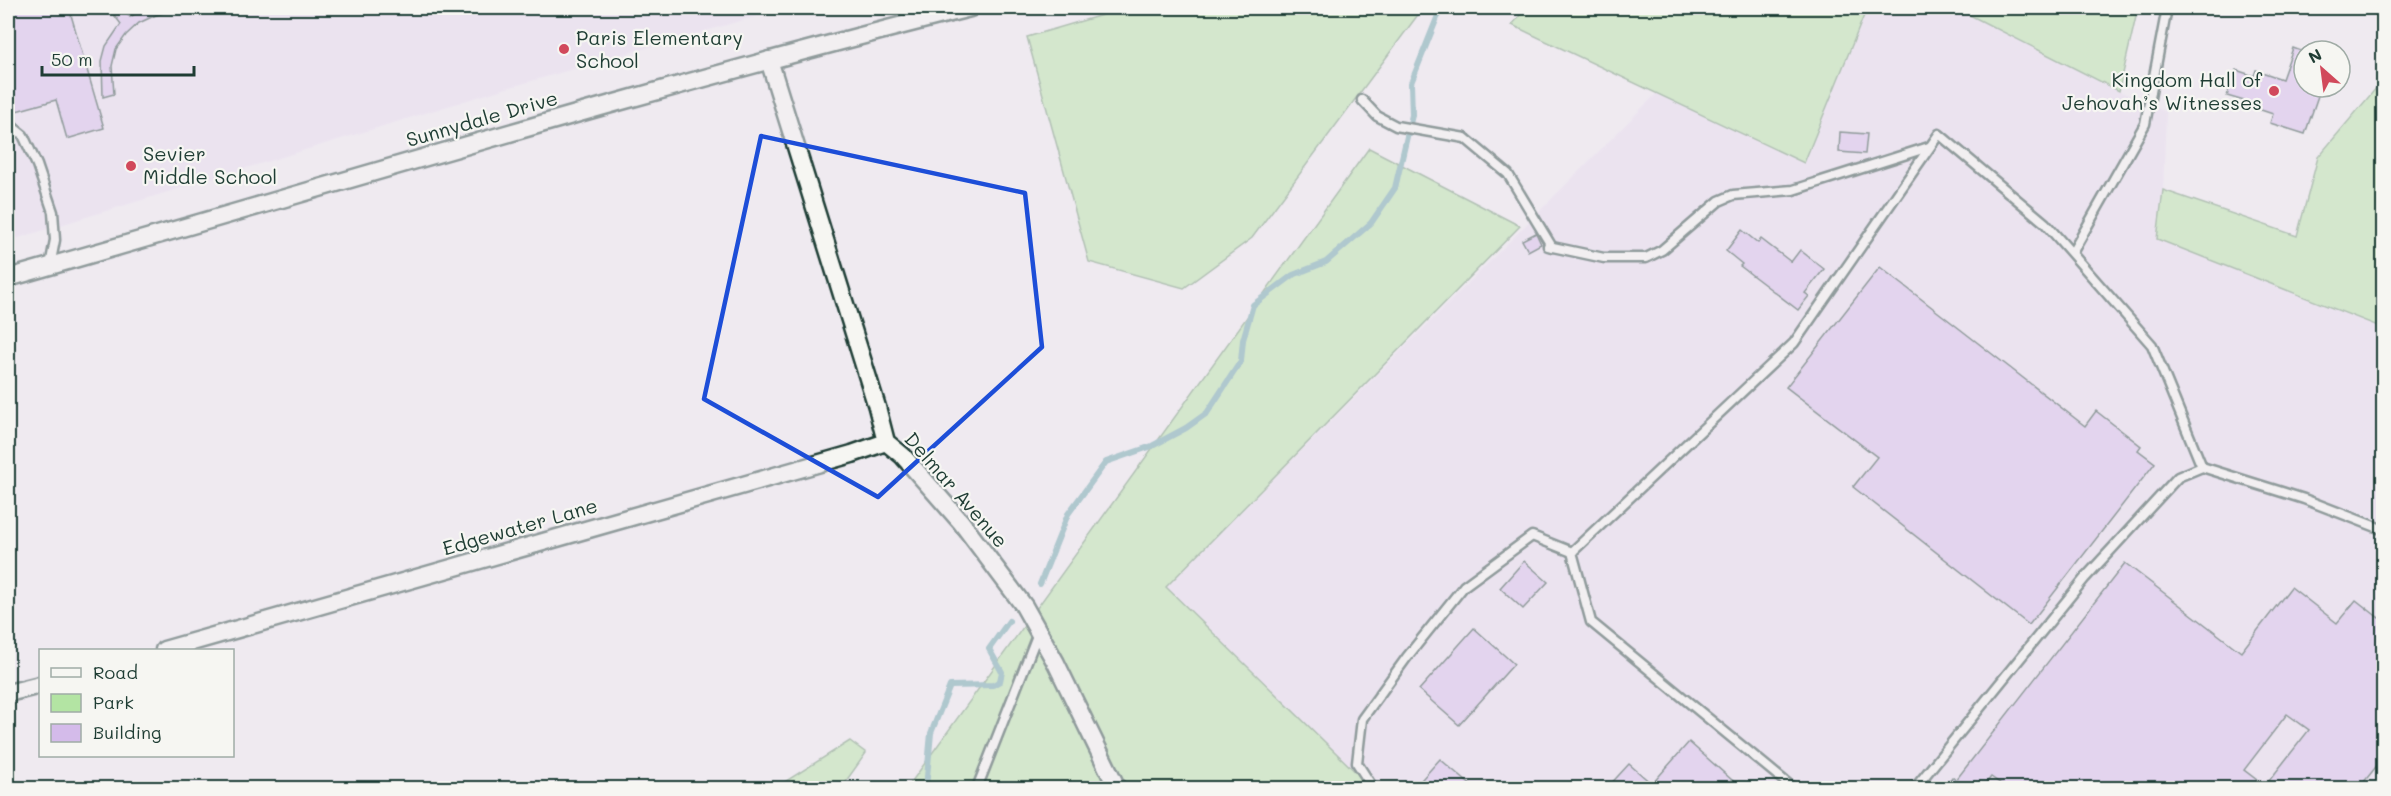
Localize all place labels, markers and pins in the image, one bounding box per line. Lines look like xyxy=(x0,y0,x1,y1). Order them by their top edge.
place label: Paris Elementary School xyxy=(576,24,743,73)
marker: Paris Elementary School xyxy=(557,42,571,56)
place label: Kingdom Hall of Jehovah’s Witnesses xyxy=(2062,66,2263,115)
marker: Kingdom Hall of Jehovah’s Witnesses xyxy=(2267,84,2281,98)
place label: Sevier Middle School xyxy=(143,140,277,189)
marker: Sevier Middle School xyxy=(124,159,138,173)

